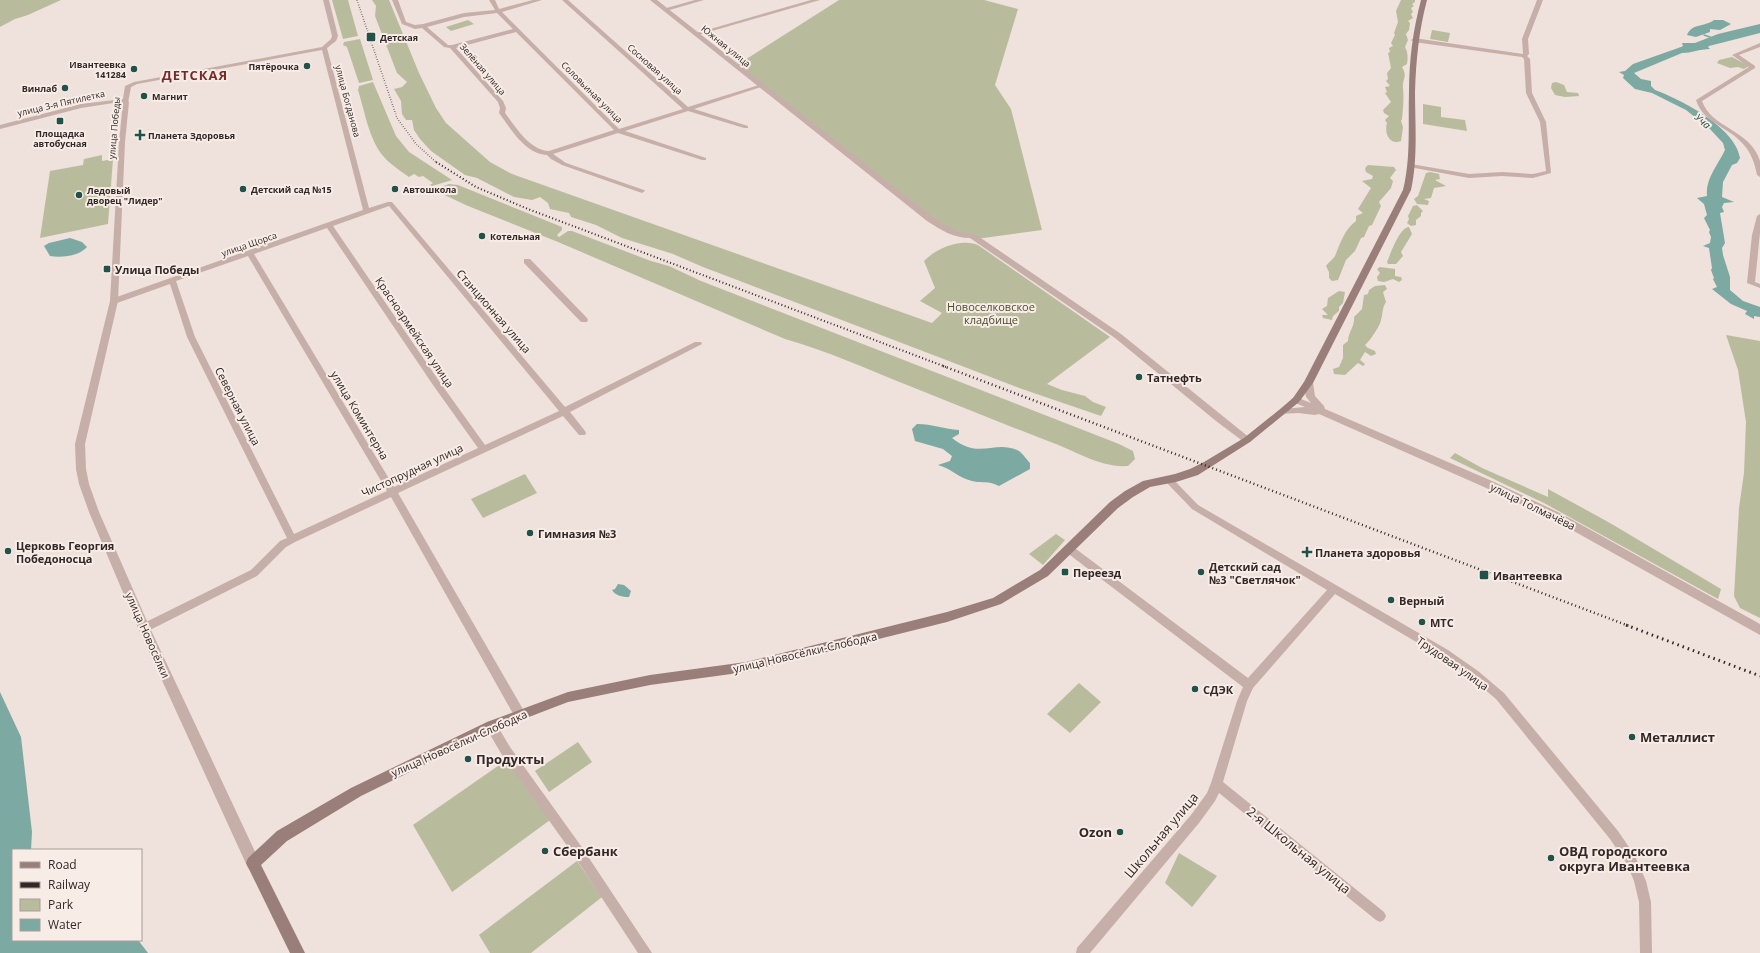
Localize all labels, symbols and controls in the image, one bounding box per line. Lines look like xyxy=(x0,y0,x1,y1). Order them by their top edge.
street label: Южная улица xyxy=(699,22,753,70)
marker: Детская xyxy=(365,31,377,43)
place label: Детская xyxy=(380,31,418,44)
street label: Зелёная улица xyxy=(457,40,509,98)
street label: Сосновая улица xyxy=(625,41,685,97)
place label: Ивантеевка 141284 xyxy=(69,58,126,81)
street label: Соловьиная улица xyxy=(558,58,626,126)
place label: Пятёрочка xyxy=(248,60,299,73)
marker: Пятёрочка xyxy=(302,61,312,71)
street label: улица Богданова xyxy=(332,63,364,139)
marker: Ивантеевка 141284 xyxy=(129,64,139,74)
district label: ДЕТСКАЯ xyxy=(162,66,228,84)
place label: Винлаб xyxy=(22,82,57,95)
marker: Винлаб xyxy=(60,83,70,93)
street label: улица 3-я Пятилетка xyxy=(16,87,106,119)
place label: Магнит xyxy=(152,90,188,103)
marker: Магнит xyxy=(139,91,149,101)
street label: улица Победы xyxy=(105,96,123,160)
water label: Уча xyxy=(1691,110,1714,132)
marker: Площадка автобусная xyxy=(55,116,65,126)
place label: Площадка автобусная xyxy=(33,127,87,150)
place label: Планета Здоровья xyxy=(148,129,235,142)
marker: Планета Здоровья xyxy=(135,130,145,140)
place label: Детский сад №15 xyxy=(251,183,332,196)
place label: Автошкола xyxy=(403,183,457,196)
place label: Ледовый дворец "Лидер" xyxy=(87,184,162,207)
marker: Детский сад №15 xyxy=(238,184,248,194)
marker: Автошкола xyxy=(390,184,400,194)
marker: Ледовый дворец "Лидер" xyxy=(74,190,84,200)
street label: улица Щорса xyxy=(220,228,278,260)
place label: Котельная xyxy=(490,230,540,243)
marker: Котельная xyxy=(477,231,487,241)
place label: Улица Победы xyxy=(115,262,199,277)
marker: Улица Победы xyxy=(102,264,112,274)
street label: Станционная улица xyxy=(453,266,535,356)
street label: Красноармейская улица xyxy=(372,274,458,390)
park label: Новоселковское кладбище xyxy=(947,299,1035,327)
street label: Северная улица xyxy=(212,364,264,448)
street label: улица Коминтерна xyxy=(328,368,392,462)
place label: Татнефть xyxy=(1147,370,1202,385)
marker: Татнефть xyxy=(1134,372,1144,382)
street label: Чистопрудная улица xyxy=(359,440,465,500)
street label: улица Толмачёва xyxy=(1488,479,1578,533)
place label: Гимназия №3 xyxy=(538,526,616,541)
marker: Гимназия №3 xyxy=(525,528,535,538)
place label: Церковь Георгия Победоносца xyxy=(16,538,114,566)
place label: Планета здоровья xyxy=(1315,545,1421,560)
marker: Церковь Георгия Победоносца xyxy=(3,546,13,556)
marker: Планета здоровья xyxy=(1302,547,1312,557)
place label: Детский сад №3 "Светлячок" xyxy=(1209,559,1301,587)
place label: Переезд xyxy=(1073,565,1122,580)
marker: Переезд xyxy=(1060,567,1070,577)
marker: Детский сад №3 "Светлячок" xyxy=(1196,567,1206,577)
place label: Ивантеевка xyxy=(1493,568,1562,583)
marker: Ивантеевка xyxy=(1478,569,1490,581)
street label: улица Новосёлки xyxy=(122,590,174,680)
place label: Верный xyxy=(1399,593,1444,608)
marker: Верный xyxy=(1386,595,1396,605)
place label: МТС xyxy=(1430,615,1454,630)
marker: МТС xyxy=(1417,617,1427,627)
street label: улица Новосёлки-Слободка xyxy=(732,628,878,676)
street label: Трудовая улица xyxy=(1414,633,1492,693)
place label: СДЭК xyxy=(1203,682,1234,697)
marker: СДЭК xyxy=(1190,684,1200,694)
street label: улица Новосёлки-Слободка xyxy=(389,706,529,780)
place label: Металлист xyxy=(1640,728,1715,746)
marker: Металлист xyxy=(1627,732,1637,742)
place label: Продукты xyxy=(476,750,544,768)
marker: Продукты xyxy=(463,754,473,764)
street label: Школьная улица xyxy=(1120,788,1202,882)
street label: 2-я Школьная улица xyxy=(1243,802,1355,898)
place label: Ozon xyxy=(1079,823,1112,841)
marker: Ozon xyxy=(1115,827,1125,837)
place label: Сбербанк xyxy=(553,842,619,860)
place label: ОВД городского округа Ивантеевка xyxy=(1559,842,1690,875)
marker: Сбербанк xyxy=(540,846,550,856)
legend xyxy=(12,849,142,941)
marker: ОВД городского округа Ивантеевка xyxy=(1546,853,1556,863)
text: Road xyxy=(48,856,77,873)
text: Railway xyxy=(48,876,91,893)
text: Park xyxy=(48,896,74,913)
text: Water xyxy=(48,916,82,933)

